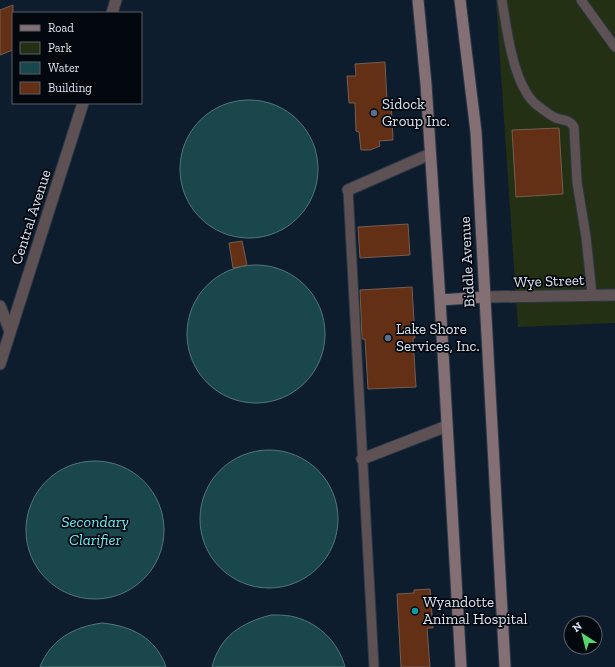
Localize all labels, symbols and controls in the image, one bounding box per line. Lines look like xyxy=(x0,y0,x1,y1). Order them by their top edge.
legend xyxy=(12,12,142,104)
text: Road xyxy=(48,21,74,35)
text: Park xyxy=(48,41,73,55)
text: Water xyxy=(48,61,80,75)
text: Building xyxy=(48,81,92,95)
place label: Sidock Group Inc. xyxy=(382,95,450,130)
marker: Sidock Group Inc. xyxy=(369,108,379,118)
street label: Central Avenue xyxy=(7,167,55,267)
street label: Biddle Avenue xyxy=(456,216,478,308)
street label: Wye Street xyxy=(513,271,585,291)
place label: Lake Shore Services, Inc. xyxy=(396,320,480,355)
marker: Lake Shore Services, Inc. xyxy=(383,333,393,343)
water label: Secondary Clarifier xyxy=(61,512,129,549)
place label: Wyandotte Animal Hospital xyxy=(423,593,528,628)
marker: Wyandotte Animal Hospital xyxy=(410,606,420,616)
north arrow xyxy=(563,615,603,655)
text: N xyxy=(570,619,585,635)

